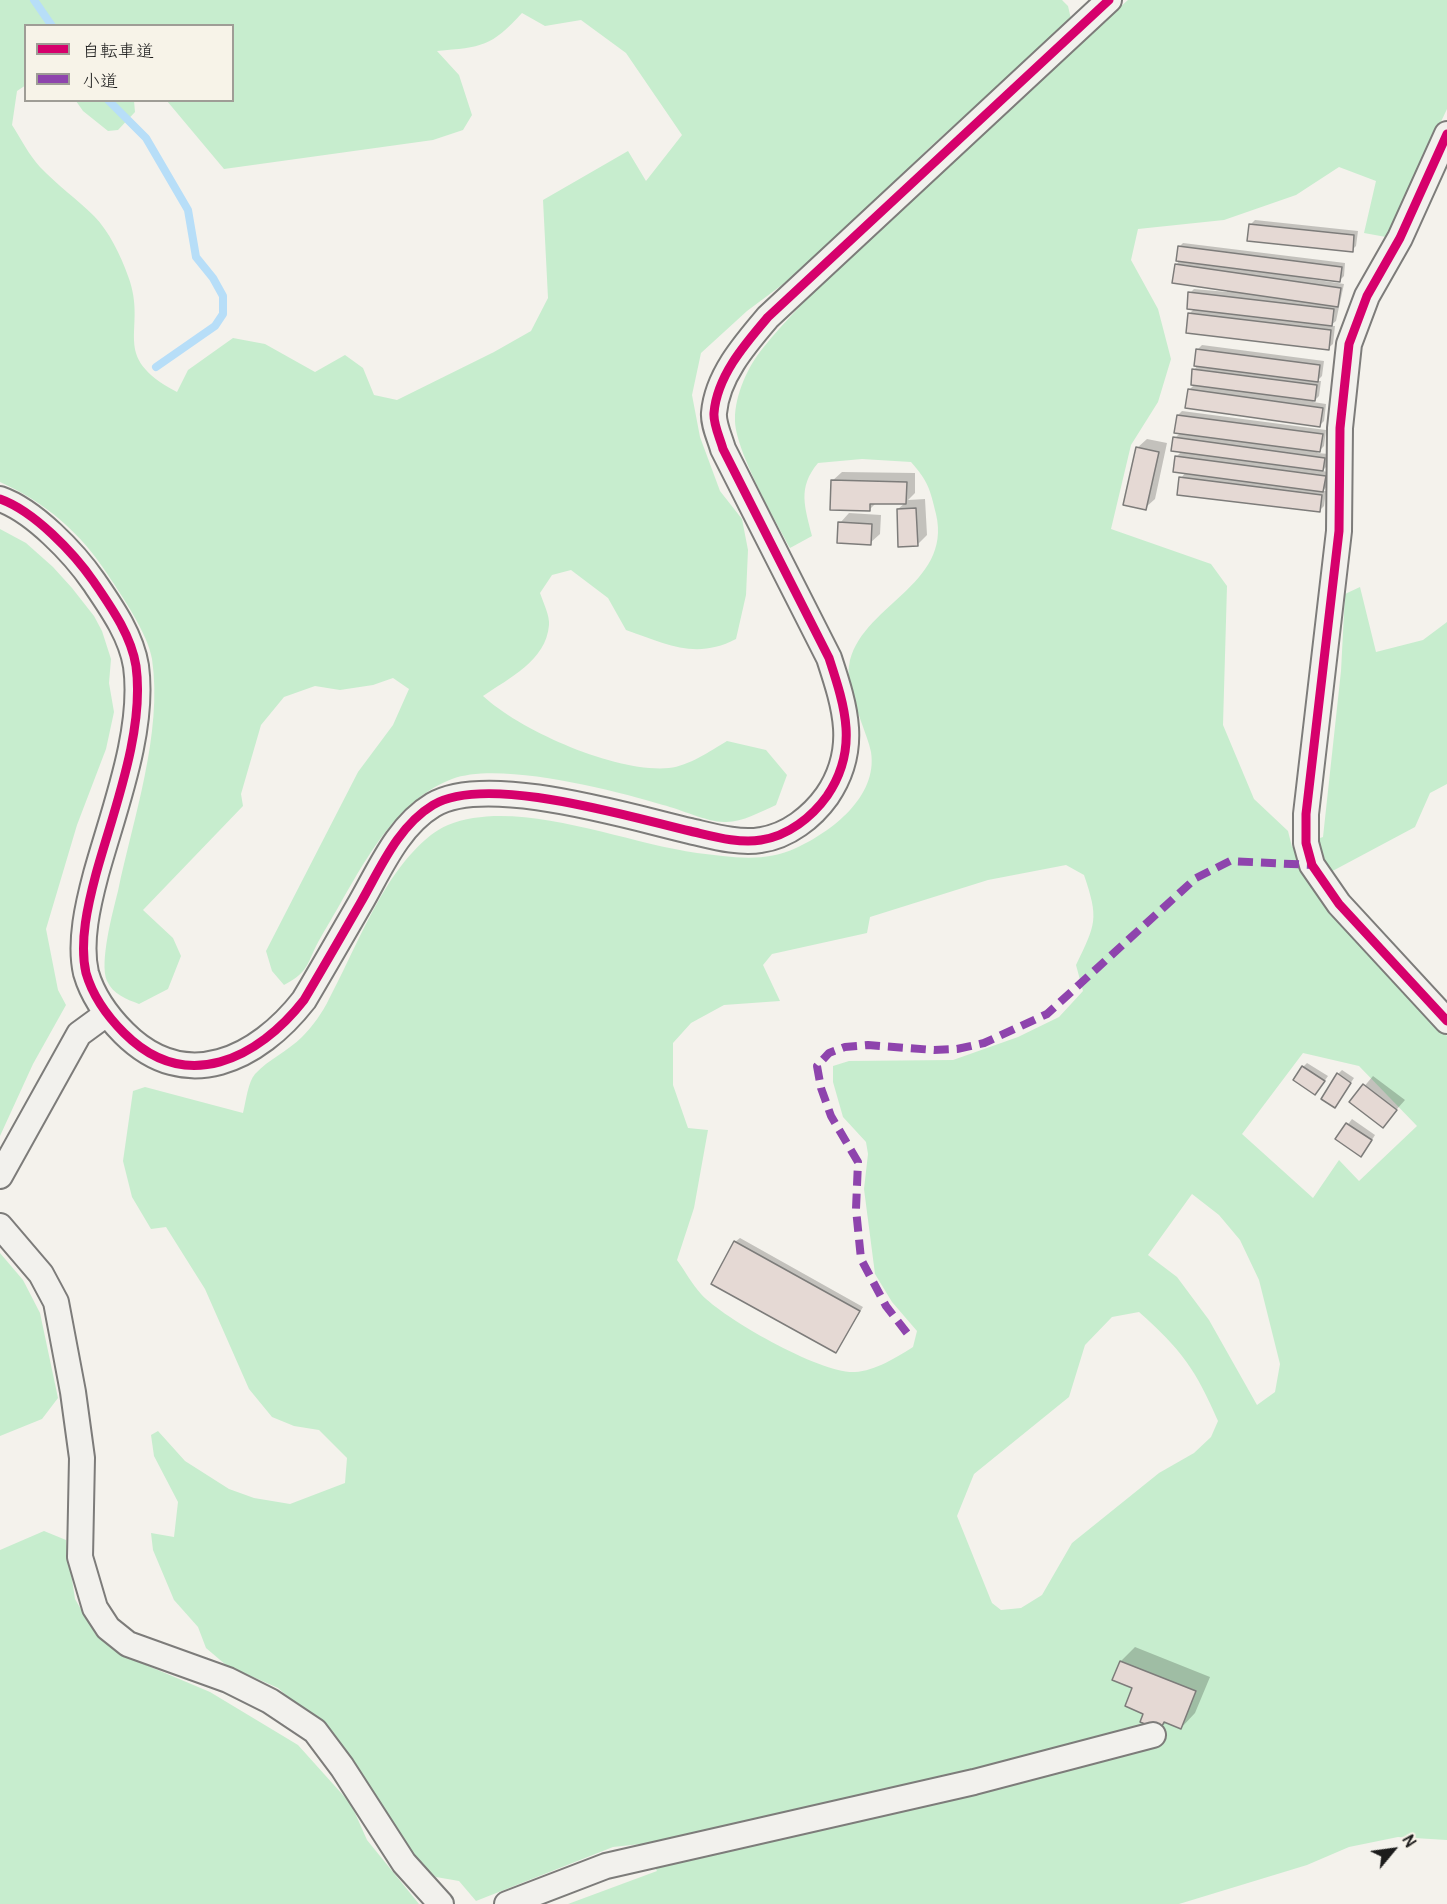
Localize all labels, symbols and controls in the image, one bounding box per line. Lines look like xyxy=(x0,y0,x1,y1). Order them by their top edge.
legend xyxy=(24,24,234,102)
text: 自転車道 xyxy=(82,40,154,63)
text: 小道 xyxy=(82,70,118,93)
north arrow xyxy=(1363,1820,1423,1880)
text: N xyxy=(1397,1832,1420,1851)

